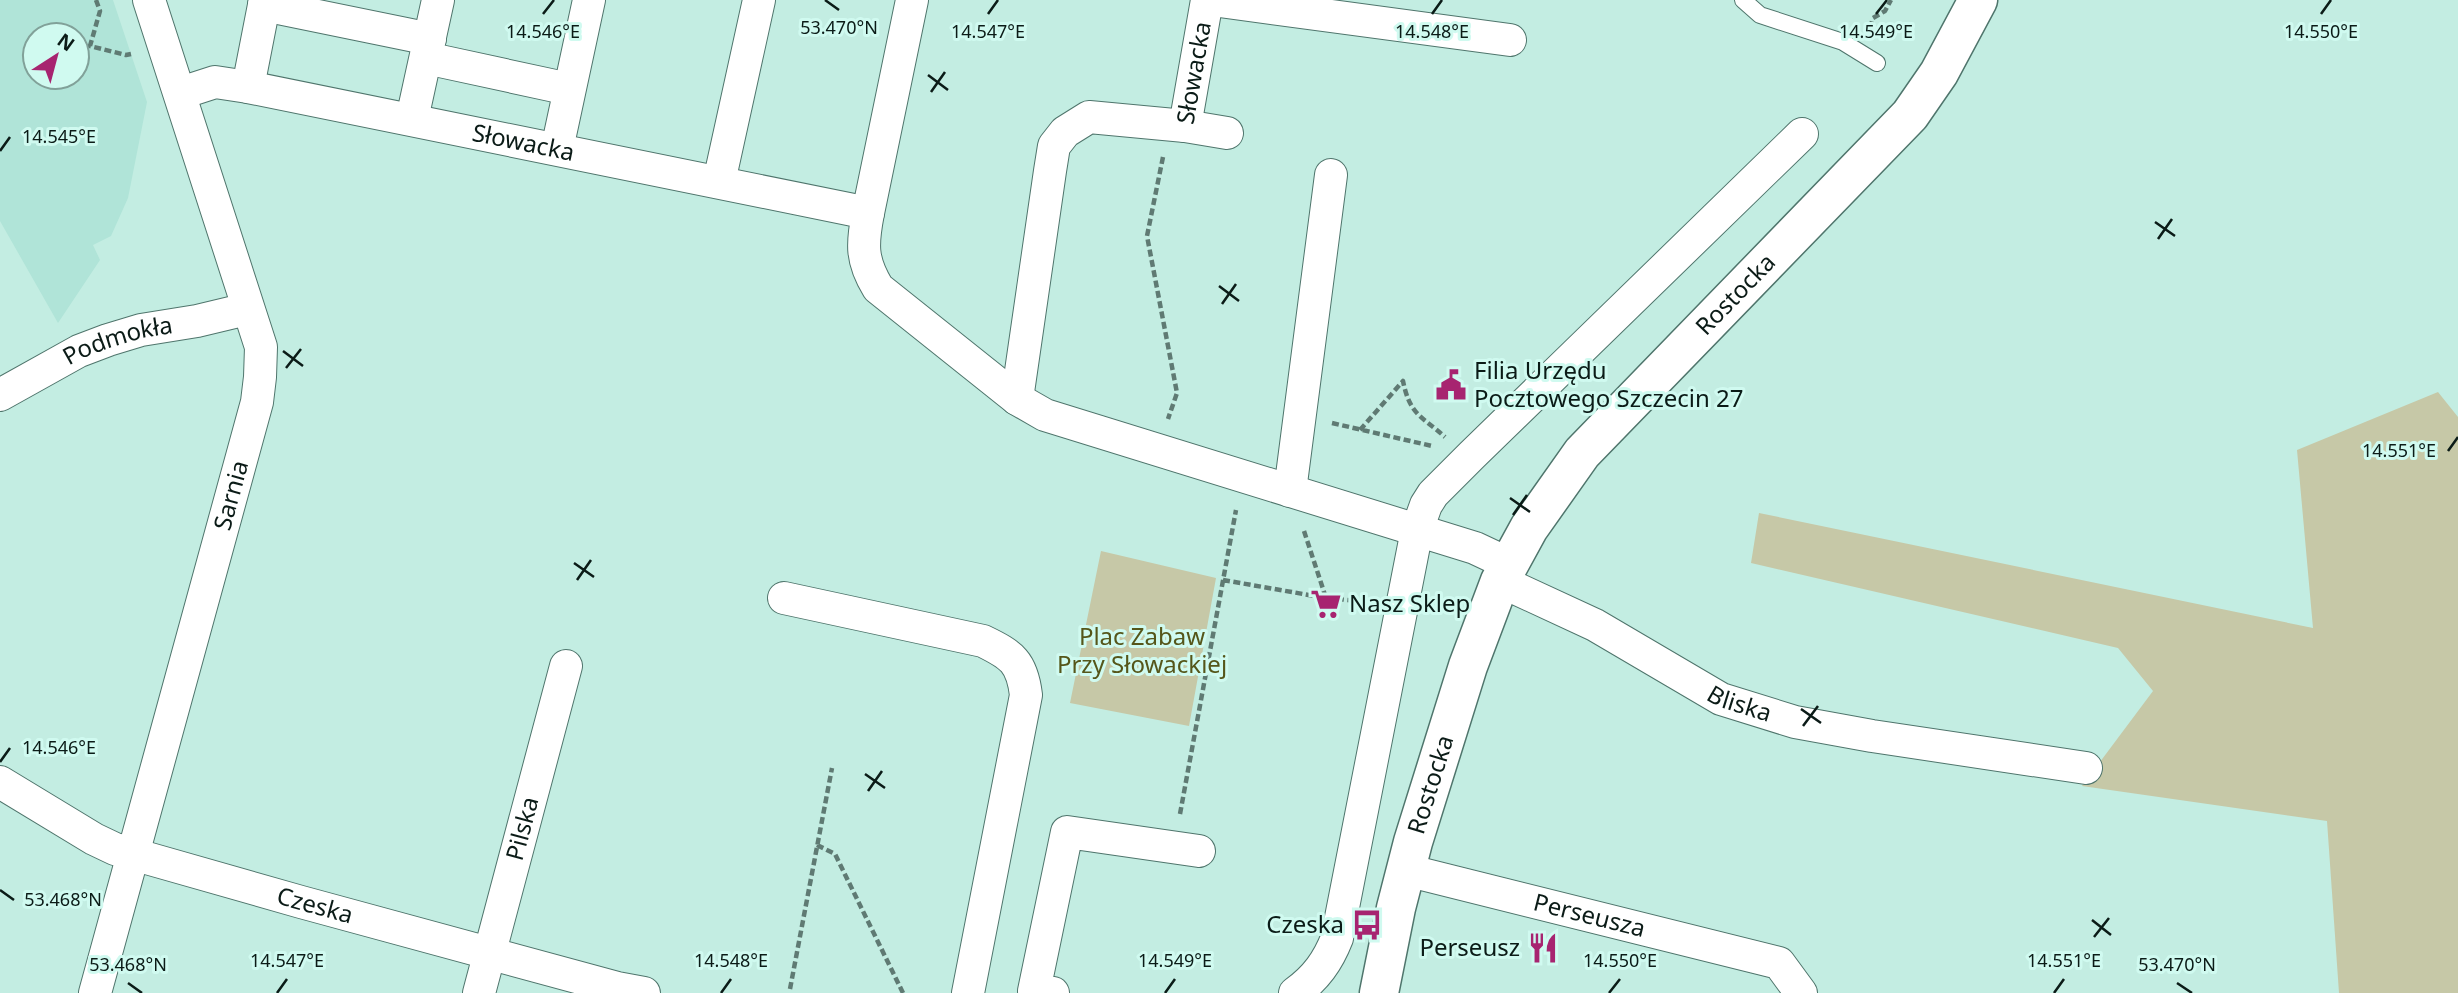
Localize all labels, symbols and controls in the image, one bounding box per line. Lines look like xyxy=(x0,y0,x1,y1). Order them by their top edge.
text: 53.470°N xyxy=(800,15,878,39)
text: 14.546°E xyxy=(506,19,580,43)
text: 14.547°E xyxy=(951,19,1025,43)
street label: Słowacka xyxy=(1168,19,1218,126)
text: 14.548°E xyxy=(1395,19,1469,43)
text: 14.549°E xyxy=(1839,19,1913,43)
text: 14.550°E xyxy=(2284,19,2358,43)
north arrow xyxy=(21,21,91,91)
text: N xyxy=(52,27,80,57)
street label: Słowacka xyxy=(470,115,578,168)
text: 14.545°E xyxy=(22,124,96,148)
street label: Rostocka xyxy=(1687,245,1782,342)
street label: Podmokła xyxy=(56,307,175,372)
place label: Filia Urzędu Pocztowego Szczecin 27 xyxy=(1474,353,1744,414)
public building icon: Filia Urzędu Pocztowego Szczecin 27 xyxy=(1434,368,1468,402)
text: 14.551°E xyxy=(2362,438,2436,462)
street label: Sarnia xyxy=(205,456,255,534)
place label: Nasz Sklep xyxy=(1349,586,1470,619)
supermarket icon: Nasz Sklep xyxy=(1309,587,1343,621)
park label: Plac Zabaw Przy Słowackiej xyxy=(1057,619,1227,680)
street label: Bliska xyxy=(1702,677,1776,729)
street label: Rostocka xyxy=(1399,731,1460,838)
text: 14.546°E xyxy=(22,735,96,759)
street label: Pilska xyxy=(497,793,546,864)
street label: Czeska xyxy=(273,878,357,930)
street label: Perseusza xyxy=(1530,884,1649,944)
text: 53.468°N xyxy=(24,887,102,911)
place label: Czeska xyxy=(1266,907,1344,940)
bus stop icon: Czeska xyxy=(1350,908,1384,942)
place label: Perseusz xyxy=(1419,930,1520,963)
restaurant icon: Perseusz xyxy=(1526,931,1560,965)
text: 14.547°E xyxy=(250,948,324,972)
text: 14.548°E xyxy=(694,948,768,972)
text: 14.549°E xyxy=(1138,948,1212,972)
text: 14.550°E xyxy=(1583,948,1657,972)
text: 14.551°E xyxy=(2027,948,2101,972)
text: 53.468°N xyxy=(89,952,167,976)
text: 53.470°N xyxy=(2138,952,2216,976)

